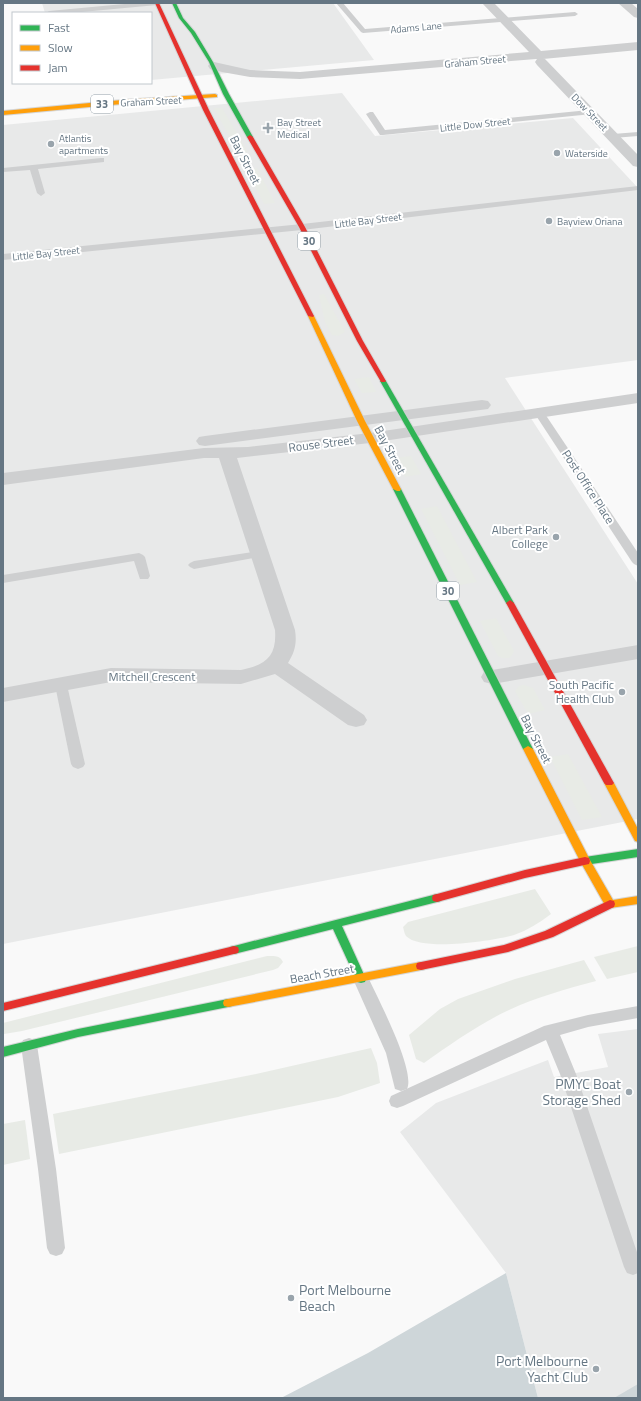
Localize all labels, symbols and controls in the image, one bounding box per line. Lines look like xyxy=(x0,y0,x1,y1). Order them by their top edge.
legend xyxy=(12,12,152,84)
text: Fast xyxy=(48,18,71,37)
street label: Adams Lane xyxy=(390,18,442,37)
text: Slow xyxy=(48,38,73,57)
street label: Graham Street xyxy=(444,51,507,72)
text: Jam xyxy=(48,58,68,77)
street label: Dow Street xyxy=(568,90,612,135)
street label: Graham Street xyxy=(120,92,183,111)
road number: 33 xyxy=(91,95,113,113)
street label: Little Dow Street xyxy=(439,113,512,136)
place label: Bay Street Medical xyxy=(277,115,321,142)
marker: Bay Street Medical xyxy=(262,122,274,134)
place label: Atlantis apartments xyxy=(59,131,109,158)
street label: Bay Street xyxy=(225,132,266,188)
marker: Atlantis apartments xyxy=(46,139,56,149)
place label: Waterside xyxy=(565,146,608,161)
marker: Waterside xyxy=(552,148,562,158)
street label: Little Bay Street xyxy=(334,209,403,232)
place label: Bayview Oriana xyxy=(557,214,622,229)
marker: Bayview Oriana xyxy=(544,216,554,226)
road number: 30 xyxy=(298,232,320,250)
street label: Little Bay Street xyxy=(12,242,81,264)
street label: Bay Street xyxy=(370,422,412,478)
street label: Rouse Street xyxy=(287,430,355,457)
street label: Post Office Place xyxy=(557,446,620,528)
place label: Albert Park College xyxy=(492,520,548,553)
marker: Albert Park College xyxy=(551,532,561,542)
road number: 30 xyxy=(437,582,459,600)
street label: Mitchell Crescent xyxy=(109,667,196,686)
place label: South Pacific Health Club xyxy=(549,675,614,708)
marker: South Pacific Health Club xyxy=(617,687,627,697)
street label: Bay Street xyxy=(516,711,557,767)
street label: Beach Street xyxy=(288,958,356,988)
place label: PMYC Boat Storage Shed xyxy=(542,1073,621,1110)
marker: PMYC Boat Storage Shed xyxy=(624,1087,634,1097)
place label: Port Melbourne Beach xyxy=(299,1279,391,1316)
marker: Port Melbourne Beach xyxy=(286,1293,296,1303)
place label: Port Melbourne Yacht Club xyxy=(496,1350,588,1387)
marker: Port Melbourne Yacht Club xyxy=(591,1364,601,1374)

